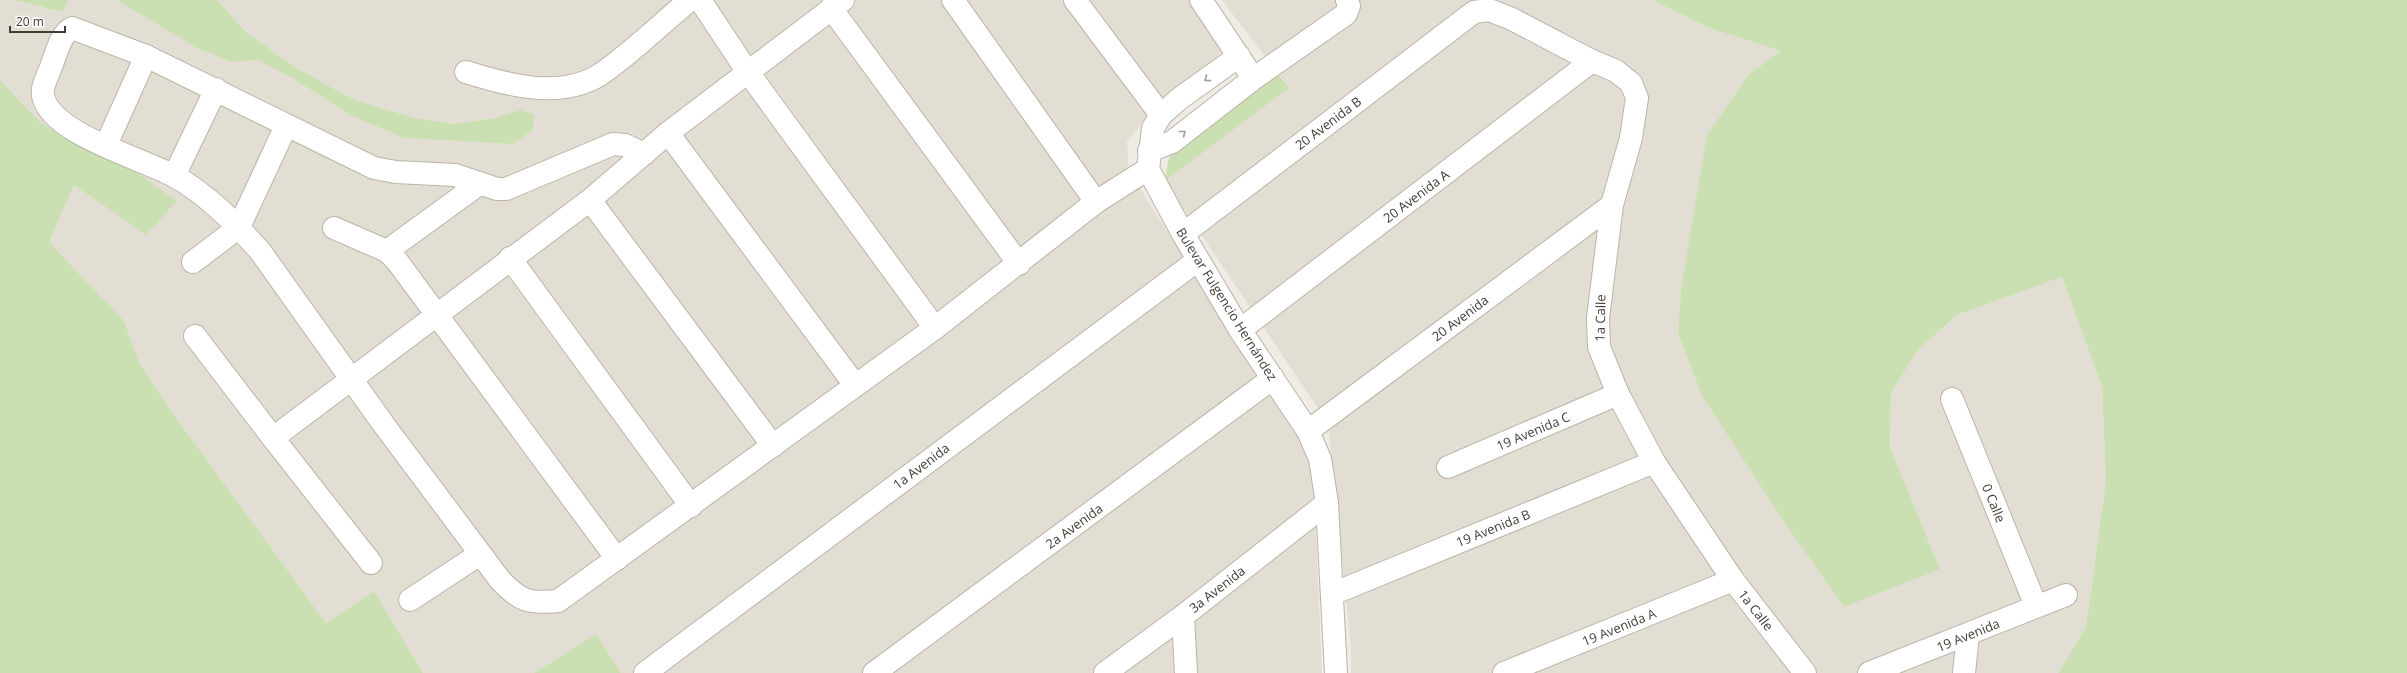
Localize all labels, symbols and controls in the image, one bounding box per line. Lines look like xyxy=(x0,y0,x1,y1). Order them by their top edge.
scale bar xyxy=(10,8,65,34)
text: 20 m xyxy=(16,13,44,30)
one-way arrow xyxy=(1205,74,1212,81)
street label: 20 Avenida B xyxy=(1291,92,1365,154)
one-way arrow xyxy=(1179,131,1186,138)
street label: 20 Avenida A xyxy=(1379,165,1453,227)
street label: Bulevar Fulgencio Hernández xyxy=(1172,224,1282,384)
street label: 20 Avenida xyxy=(1428,291,1492,345)
street label: 1a Calle xyxy=(1591,294,1609,342)
street label: 19 Avenida C xyxy=(1493,407,1573,455)
street label: 1a Avenida xyxy=(889,439,953,493)
street label: 0 Calle xyxy=(1978,481,2010,525)
street label: 2a Avenida xyxy=(1042,499,1106,553)
street label: 19 Avenida B xyxy=(1453,505,1533,551)
street label: 3a Avenida xyxy=(1185,561,1249,617)
street label: 1a Calle xyxy=(1734,586,1778,634)
street label: 19 Avenida A xyxy=(1579,604,1659,650)
street label: 19 Avenida xyxy=(1934,614,2002,656)

